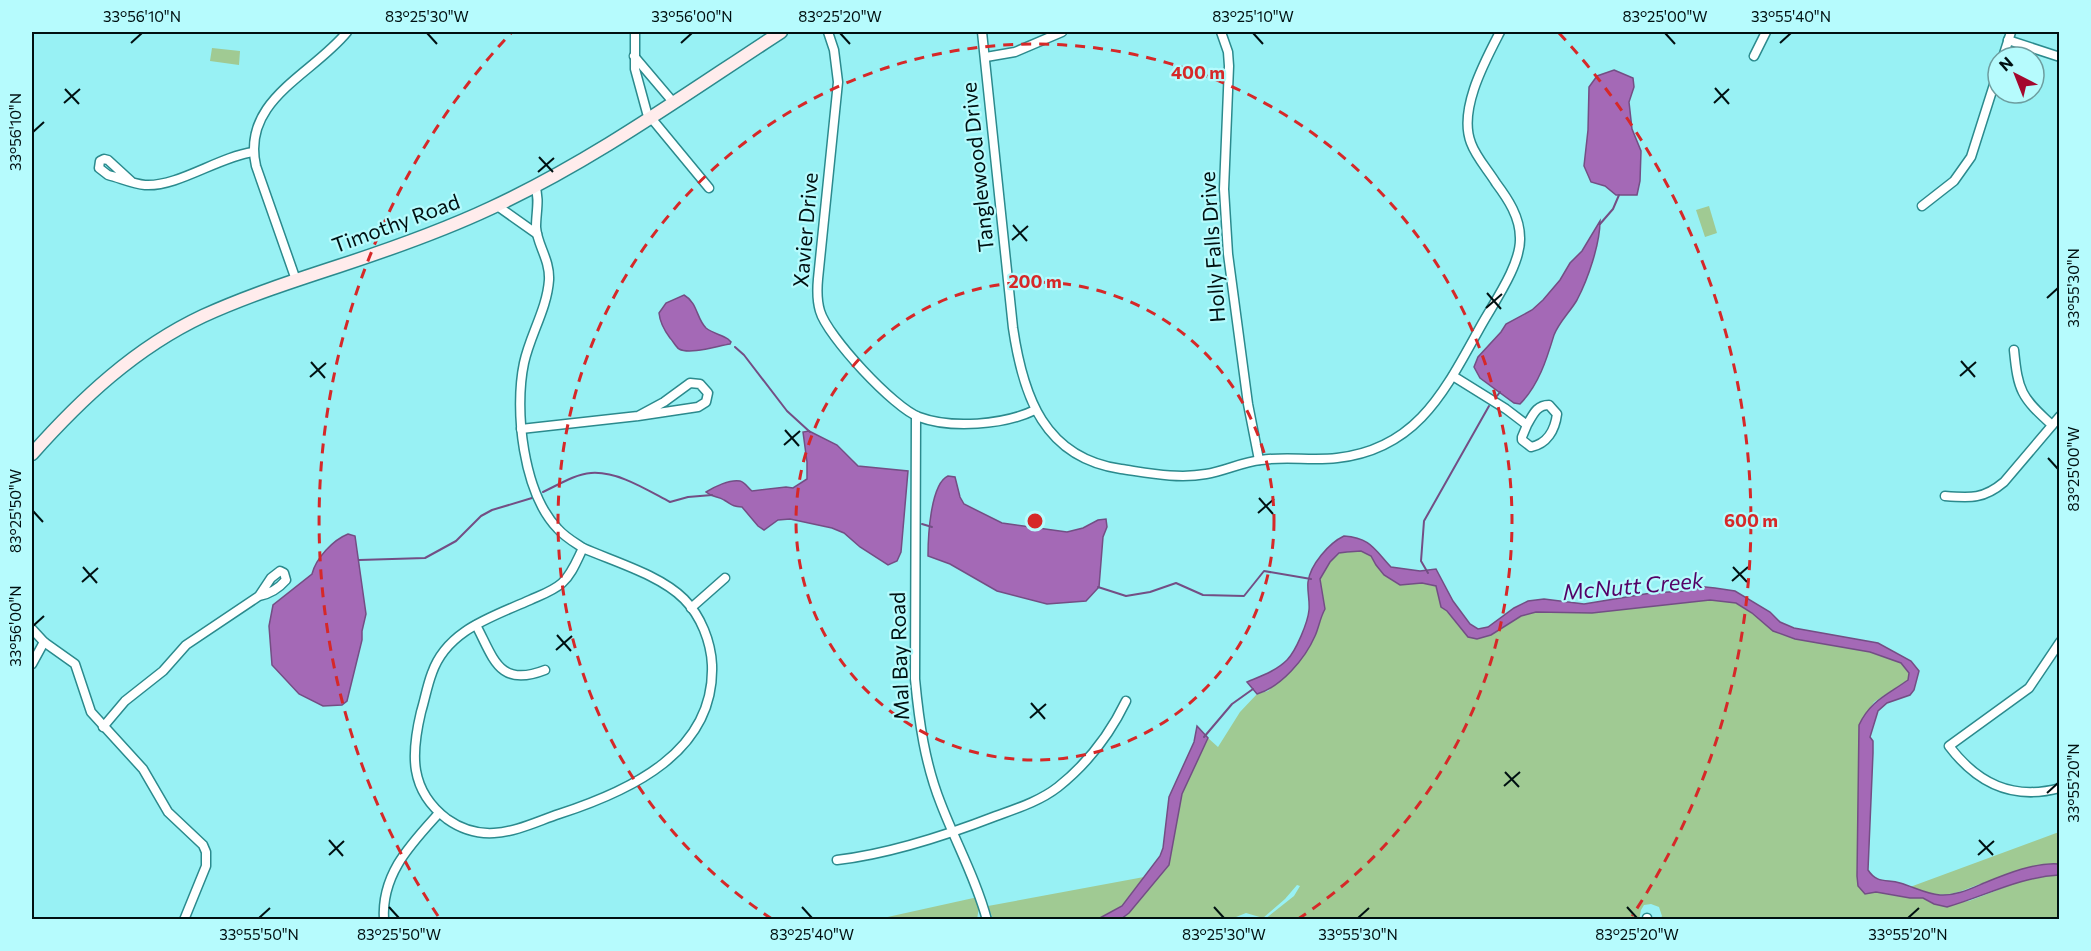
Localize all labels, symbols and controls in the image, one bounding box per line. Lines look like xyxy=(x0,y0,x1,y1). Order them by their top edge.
text: 33°56'10"N xyxy=(103,7,181,25)
text: 83°25'30"W xyxy=(385,7,469,25)
text: 33°56'00"N xyxy=(651,7,733,25)
text: 83°25'20"W xyxy=(798,7,882,25)
text: 83°25'10"W xyxy=(1212,7,1294,25)
text: 83°25'00"W xyxy=(1622,7,1708,25)
text: 33°55'40"N xyxy=(1751,7,1831,25)
north arrow xyxy=(1986,45,2046,105)
text: N xyxy=(1995,52,2016,75)
text: 400 m xyxy=(1171,61,1225,83)
street label: Tanglewood Drive xyxy=(955,81,998,253)
text: 33°56'10"N xyxy=(6,93,24,171)
street label: Xavier Drive xyxy=(787,171,822,288)
street label: Holly Falls Drive xyxy=(1194,171,1229,324)
street label: Timothy Road xyxy=(328,188,463,257)
text: 33°55'30"N xyxy=(2064,248,2082,328)
text: 200 m xyxy=(1008,270,1062,292)
text: 83°25'00"W xyxy=(2064,426,2082,512)
text: 83°25'50"W xyxy=(6,469,24,553)
text: 600 m xyxy=(1724,509,1778,531)
centre of rings xyxy=(1025,511,1045,531)
water label: McNutt Creek xyxy=(1561,566,1706,605)
text: 33°56'00"N xyxy=(6,585,24,667)
street label: Mal Bay Road xyxy=(884,591,913,721)
text: 33°55'20"N xyxy=(2064,743,2082,823)
text: 33°55'50"N xyxy=(219,925,299,943)
text: 83°25'50"W xyxy=(357,925,441,943)
text: 83°25'40"W xyxy=(770,925,854,943)
text: 83°25'30"W xyxy=(1182,925,1266,943)
text: 33°55'30"N xyxy=(1318,925,1398,943)
text: 83°25'20"W xyxy=(1595,925,1679,943)
text: 33°55'20"N xyxy=(1868,925,1948,943)

